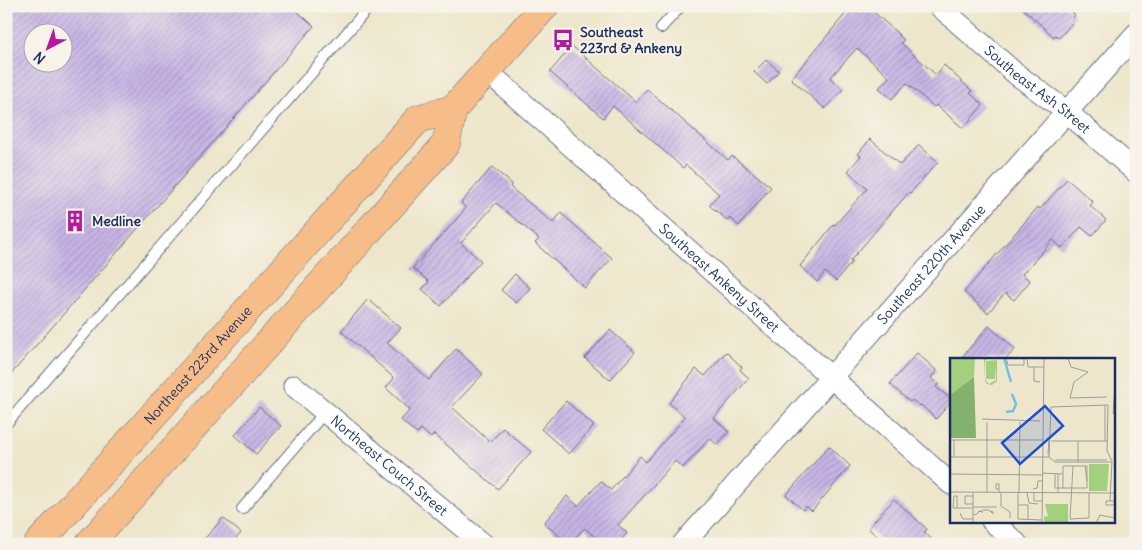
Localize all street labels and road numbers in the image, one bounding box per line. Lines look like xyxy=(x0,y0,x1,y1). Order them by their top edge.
street label: Southeast Ash Street xyxy=(981,41,1094,137)
street label: Southeast 220th Avenue xyxy=(873,201,989,328)
street label: Southeast Ankeny Street xyxy=(655,220,783,336)
street label: Northeast 223rd Avenue xyxy=(140,302,256,428)
street label: Northeast Couch Street xyxy=(327,412,451,520)

